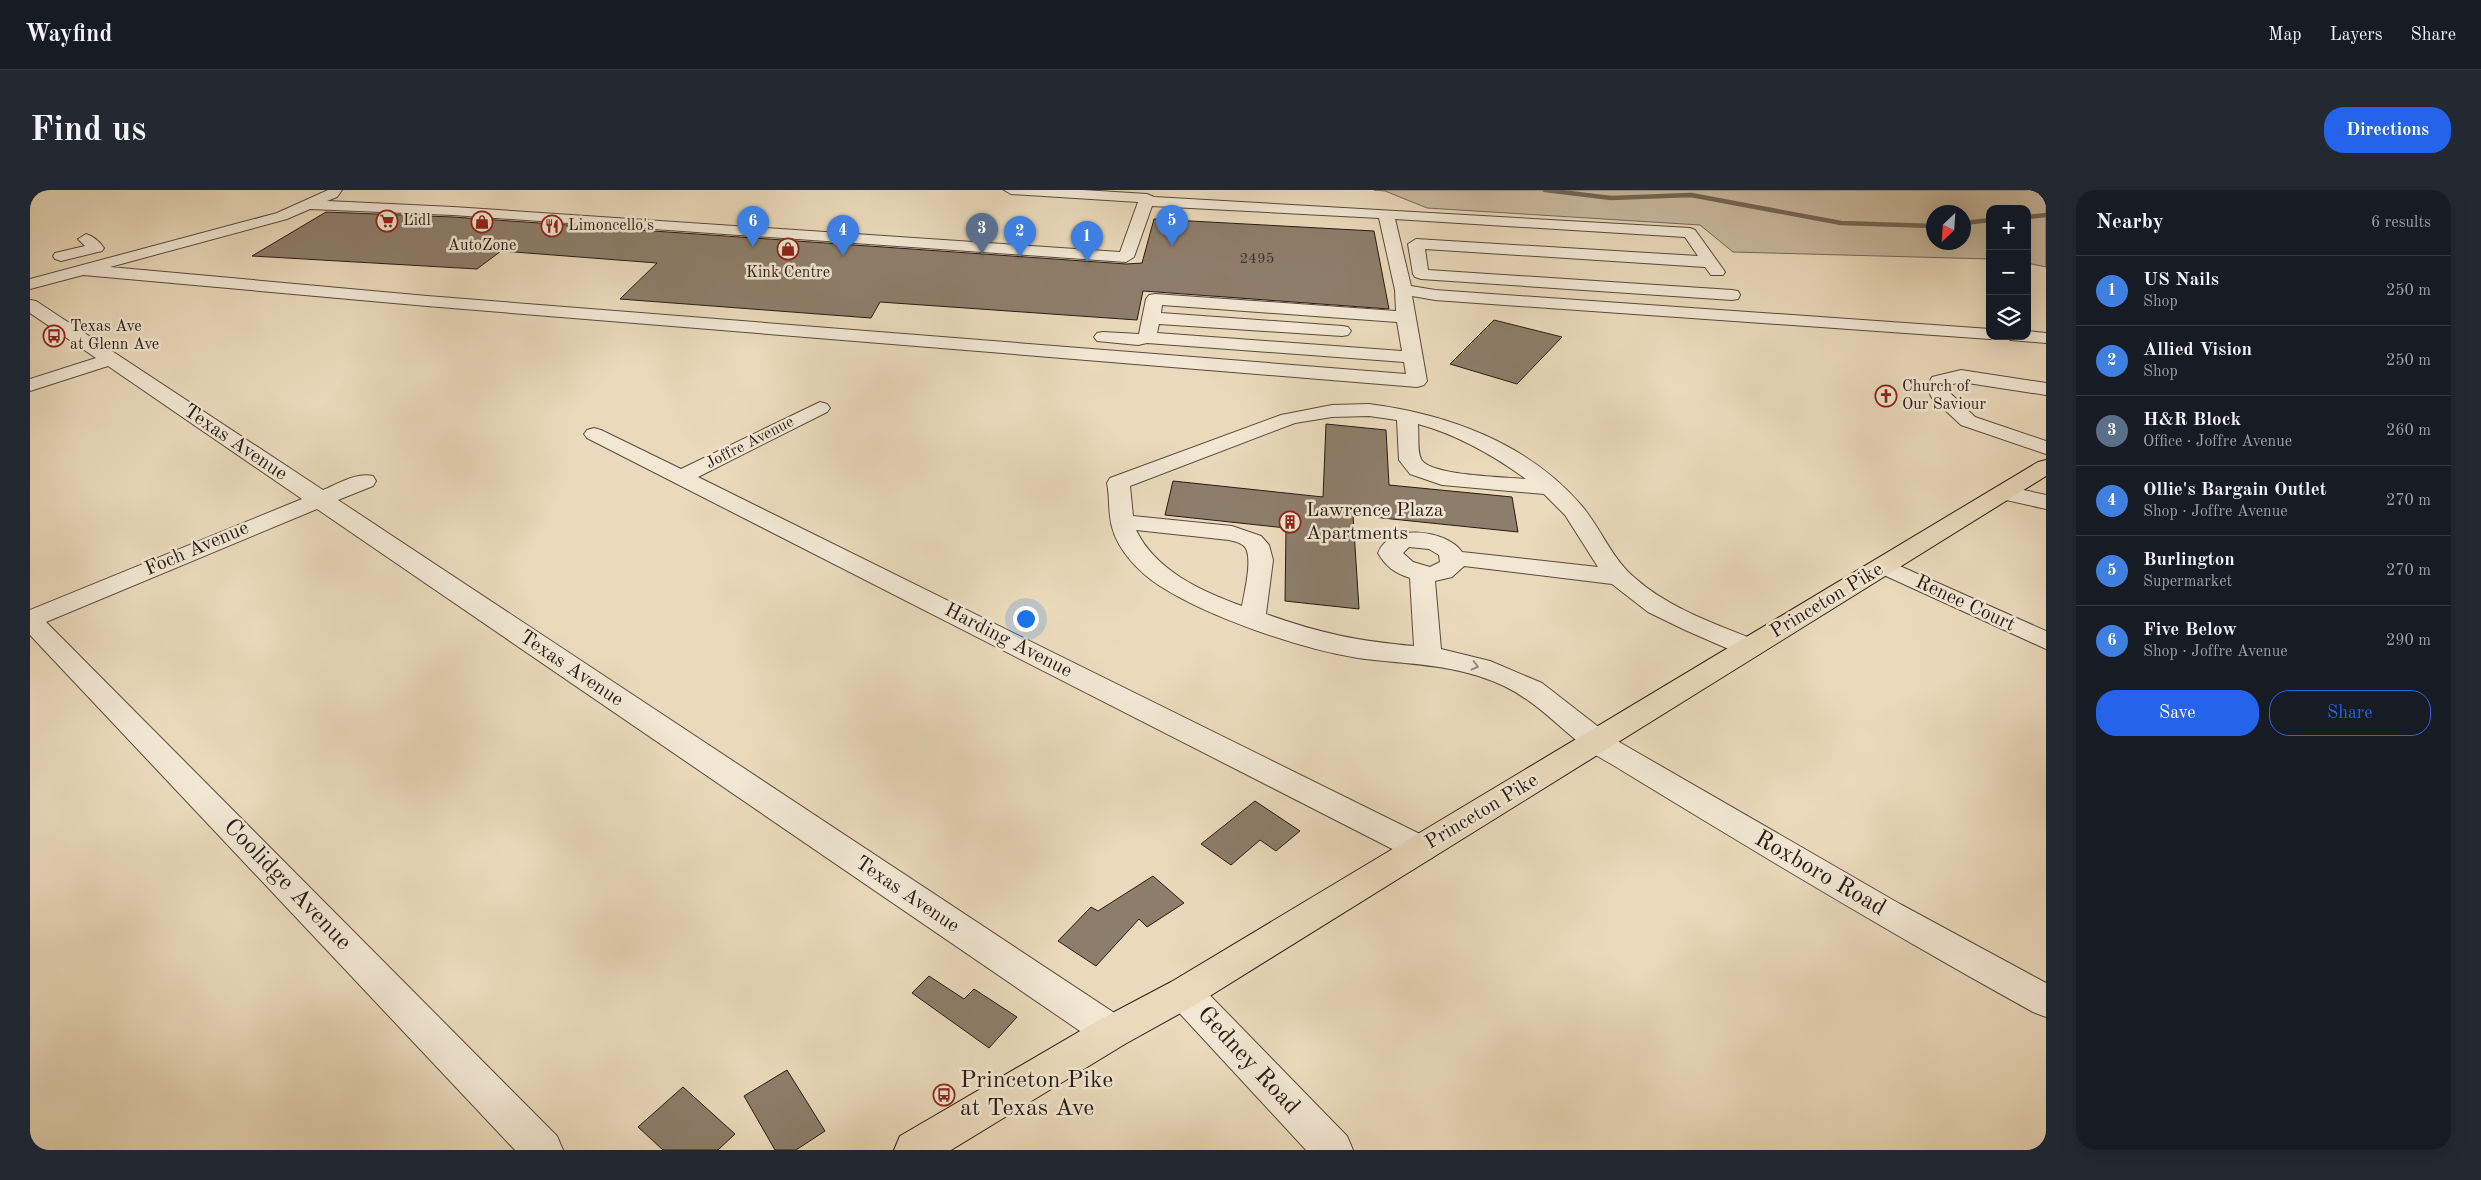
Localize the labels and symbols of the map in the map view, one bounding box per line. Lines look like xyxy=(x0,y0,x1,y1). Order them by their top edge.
pin: 5 xyxy=(1156,205,1188,246)
north arrow xyxy=(1926,205,1971,250)
pin: 6 xyxy=(737,206,769,247)
supermarket icon: Lidl xyxy=(375,209,399,233)
shop icon: AutoZone xyxy=(470,210,494,234)
place label: Lidl xyxy=(403,213,431,229)
pin: 3 xyxy=(966,213,998,254)
restaurant icon: Limoncello's xyxy=(540,214,564,238)
pin: 4 xyxy=(827,215,859,256)
pin: 2 xyxy=(1004,216,1036,257)
place label: Limoncello's xyxy=(568,218,654,234)
pin: 1 xyxy=(1071,221,1103,262)
shop icon: Kink Centre xyxy=(776,237,800,261)
place label: AutoZone xyxy=(448,238,516,254)
house number: 2495 xyxy=(1240,252,1274,267)
place label: Kink Centre xyxy=(746,265,830,281)
place label: Texas Ave at Glenn Ave xyxy=(70,319,159,353)
bus stop icon: Texas Ave at Glenn Ave xyxy=(42,324,66,348)
place label: Church of Our Saviour xyxy=(1902,379,1986,413)
church icon: Church of Our Saviour xyxy=(1874,384,1898,408)
street label: Texas Avenue xyxy=(180,401,290,485)
street label: Joffre Avenue xyxy=(703,414,797,472)
place label: Lawrence Plaza Apartments xyxy=(1306,501,1444,544)
building icon: Lawrence Plaza Apartments xyxy=(1278,510,1302,534)
street label: Foch Avenue xyxy=(142,518,252,580)
street label: Princeton Pike xyxy=(1767,560,1887,642)
street label: Renee Court xyxy=(1912,572,2018,636)
street label: Harding Avenue xyxy=(941,600,1075,682)
your location xyxy=(1013,606,1039,632)
street label: Texas Avenue xyxy=(516,627,626,711)
one-way arrow xyxy=(1471,660,1480,671)
street label: Princeton Pike xyxy=(1422,771,1542,853)
street label: Coolidge Avenue xyxy=(219,815,355,955)
street label: Roxboro Road xyxy=(1750,827,1890,921)
street label: Texas Avenue xyxy=(852,853,962,937)
street label: Gedney Road xyxy=(1192,1002,1304,1120)
place label: Princeton Pike at Texas Ave xyxy=(960,1069,1113,1121)
bus stop icon: Princeton Pike at Texas Ave xyxy=(932,1083,956,1107)

